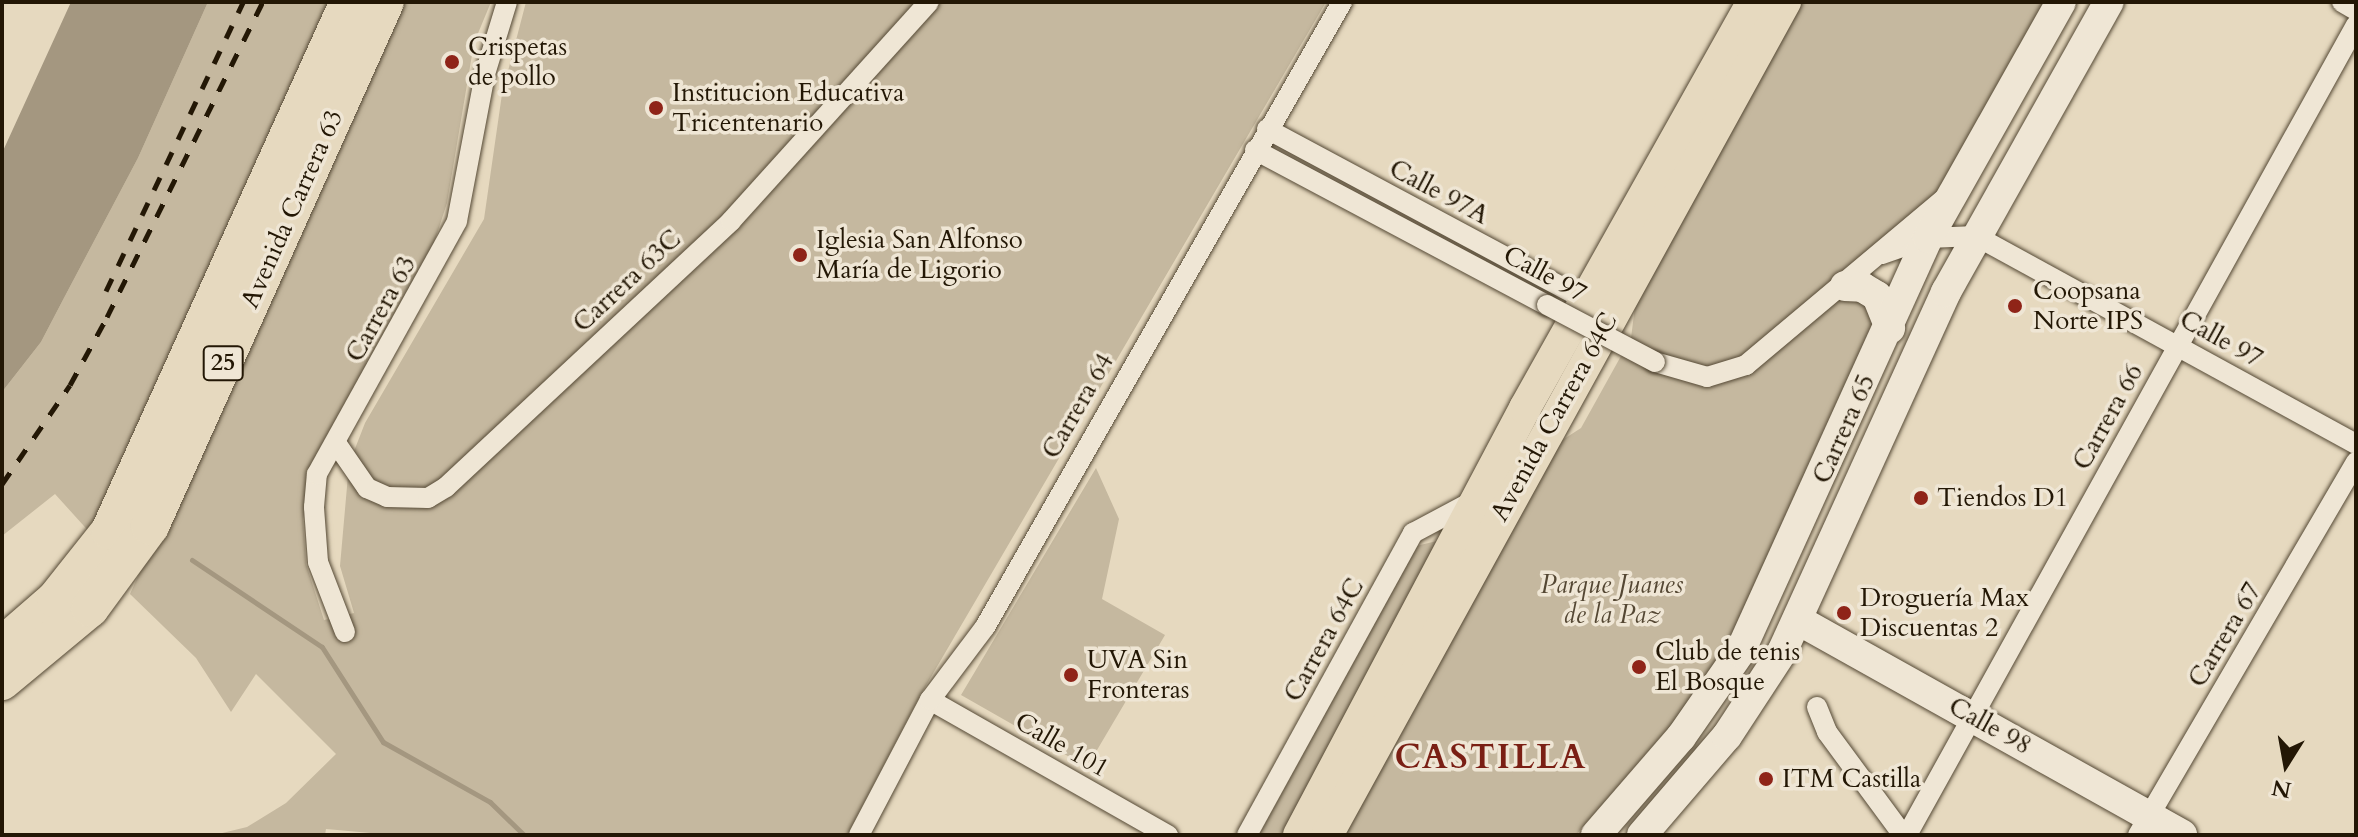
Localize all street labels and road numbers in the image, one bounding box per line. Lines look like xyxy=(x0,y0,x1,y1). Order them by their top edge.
street label: Avenida Carrera 63 xyxy=(234,105,350,313)
street label: Calle 97A xyxy=(1384,153,1494,231)
street label: Carrera 63C xyxy=(567,223,687,339)
street label: Calle 97 xyxy=(1498,239,1592,309)
street label: Carrera 63 xyxy=(339,251,423,367)
street label: Calle 97 xyxy=(2174,304,2268,374)
street label: Avenida Carrera 64C xyxy=(1484,307,1624,527)
road number: 25 xyxy=(201,343,245,383)
street label: Carrera 64 xyxy=(1035,348,1121,464)
street label: Carrera 66 xyxy=(2066,359,2150,475)
street label: Carrera 65 xyxy=(1806,370,1882,488)
street label: Carrera 64C xyxy=(1277,573,1371,707)
street label: Carrera 67 xyxy=(2182,577,2268,693)
street label: Calle 98 xyxy=(1943,691,2037,761)
street label: Calle 101 xyxy=(1010,706,1114,784)

